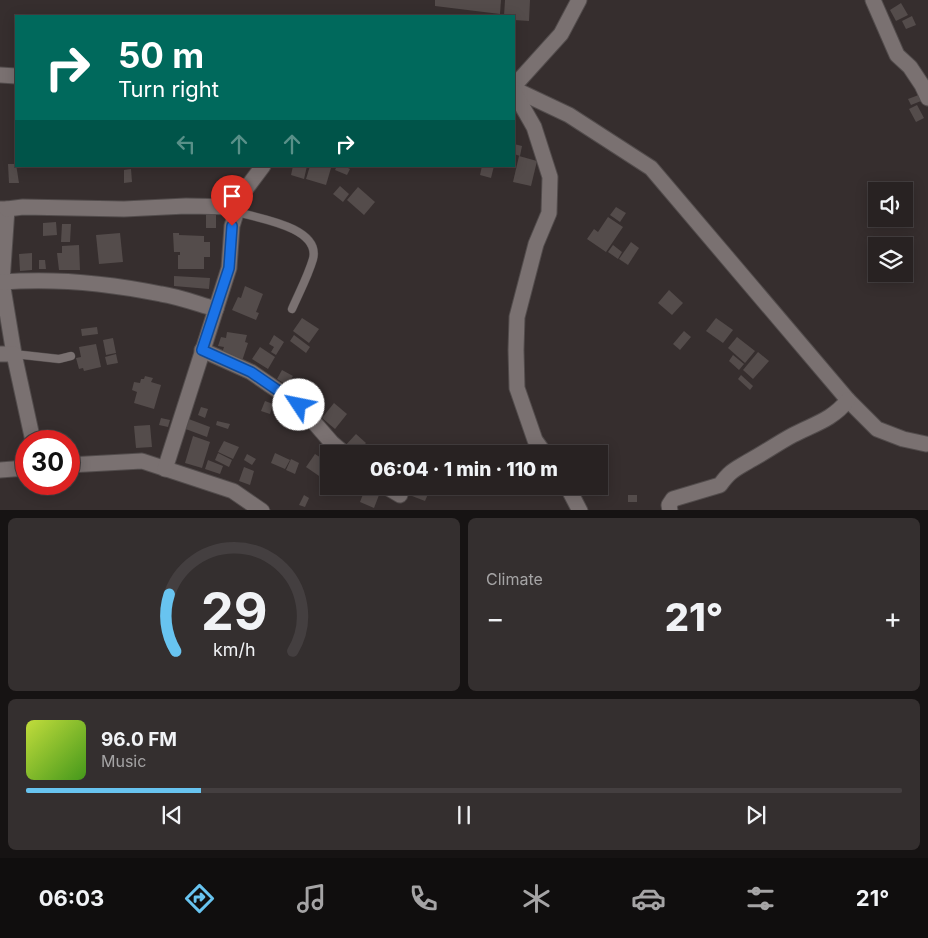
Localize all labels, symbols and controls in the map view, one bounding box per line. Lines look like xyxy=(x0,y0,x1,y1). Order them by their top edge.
text: 50 m xyxy=(118,34,204,76)
icon: right xyxy=(35,35,100,100)
text: Turn right xyxy=(118,76,219,102)
icon: left xyxy=(172,130,200,158)
icon: ahead xyxy=(225,130,253,158)
icon: ahead xyxy=(278,130,306,158)
icon: right xyxy=(331,130,359,158)
pin xyxy=(211,175,253,226)
icon: arrive xyxy=(218,182,246,210)
map controls xyxy=(868,182,913,282)
button: sound xyxy=(868,182,913,227)
button: layers xyxy=(868,237,913,282)
position arrow xyxy=(272,378,324,430)
speed limit sign: 30 xyxy=(15,430,80,495)
text: 06:04 · 1 min · 110 m xyxy=(370,458,558,481)
text: Climate xyxy=(486,569,543,589)
text: 29 xyxy=(201,580,267,643)
text: 21° xyxy=(665,594,723,640)
text: − xyxy=(486,601,505,635)
text: + xyxy=(883,601,902,635)
text: km/h xyxy=(213,639,255,660)
text: 96.0 FM xyxy=(101,728,177,751)
text: Music xyxy=(101,751,146,771)
icon: previous xyxy=(158,801,186,829)
icon: pause xyxy=(450,801,478,829)
icon: next xyxy=(742,801,770,829)
icon: directions xyxy=(182,881,217,916)
icon: music xyxy=(294,881,329,916)
icon: phone xyxy=(406,881,441,916)
icon: climate xyxy=(519,881,554,916)
icon: car xyxy=(631,881,666,916)
icon: filters xyxy=(743,881,778,916)
text: 06:03 xyxy=(39,885,104,911)
text: 21° xyxy=(856,885,889,911)

